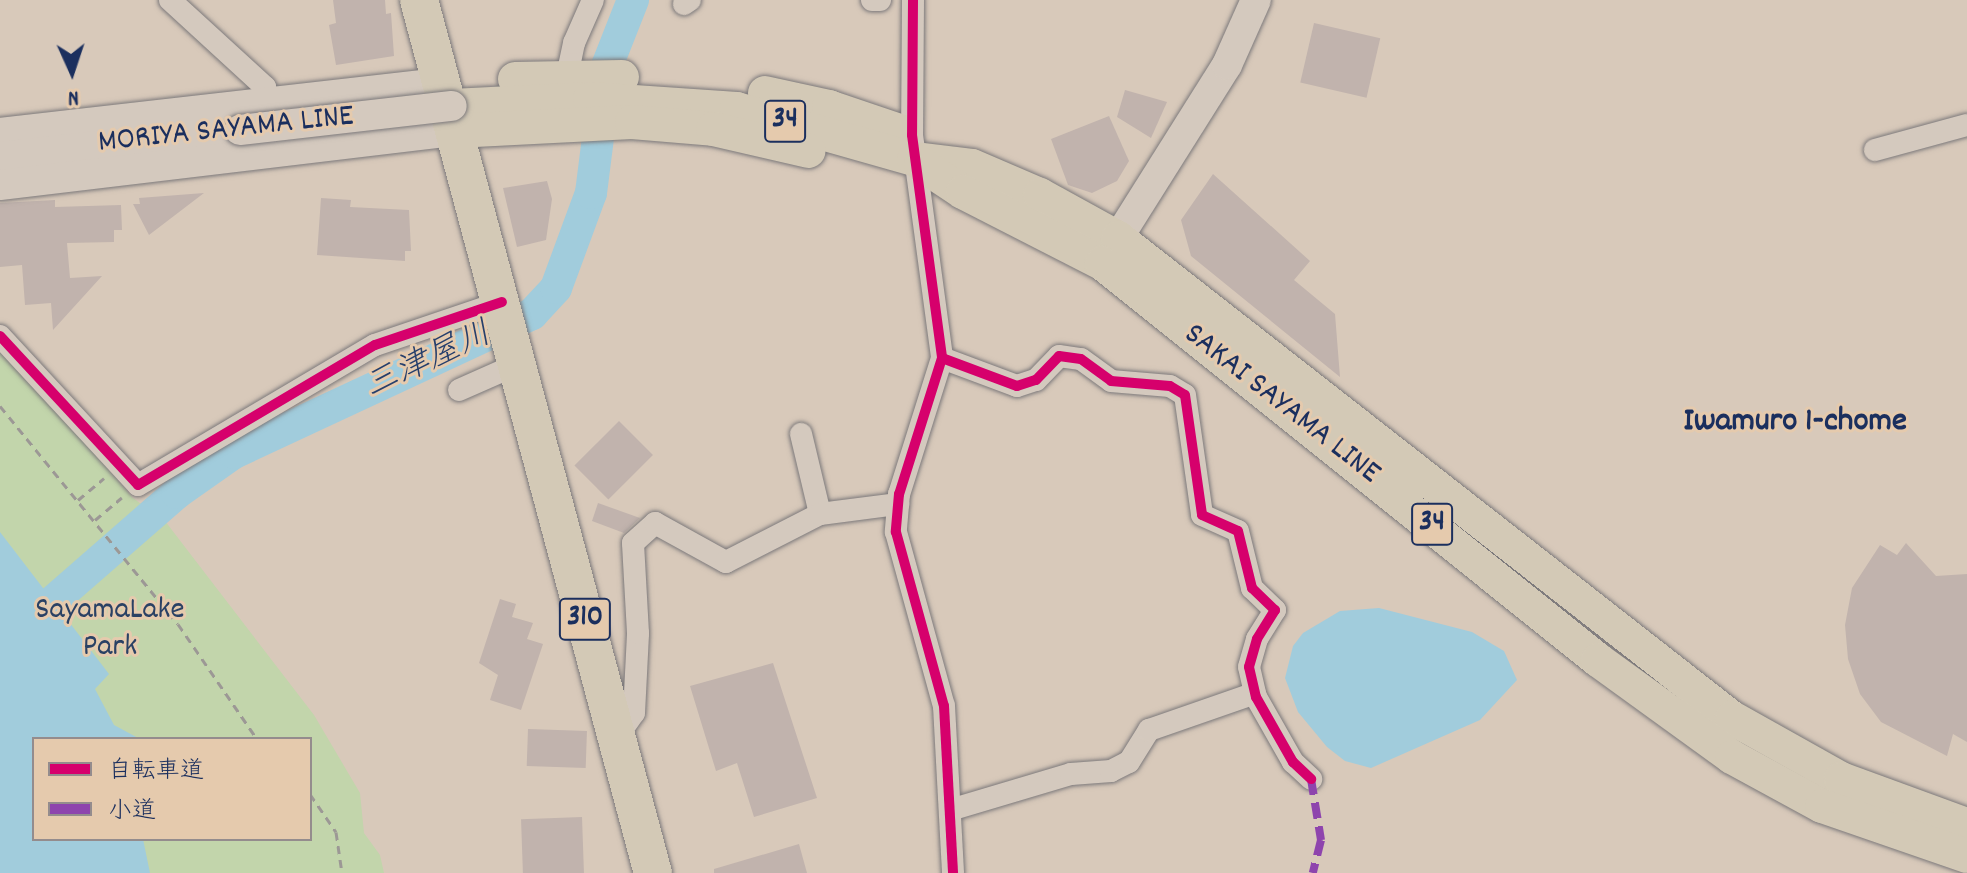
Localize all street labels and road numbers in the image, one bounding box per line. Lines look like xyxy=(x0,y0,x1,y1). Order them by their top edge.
road number: 34 xyxy=(763,95,807,147)
street label: MORIYA SAYAMA LINE xyxy=(96,98,356,164)
street label: SAKAI SAYAMA LINE xyxy=(1175,316,1387,494)
road number: 34 xyxy=(1410,498,1454,550)
road number: 310 xyxy=(557,593,613,645)

